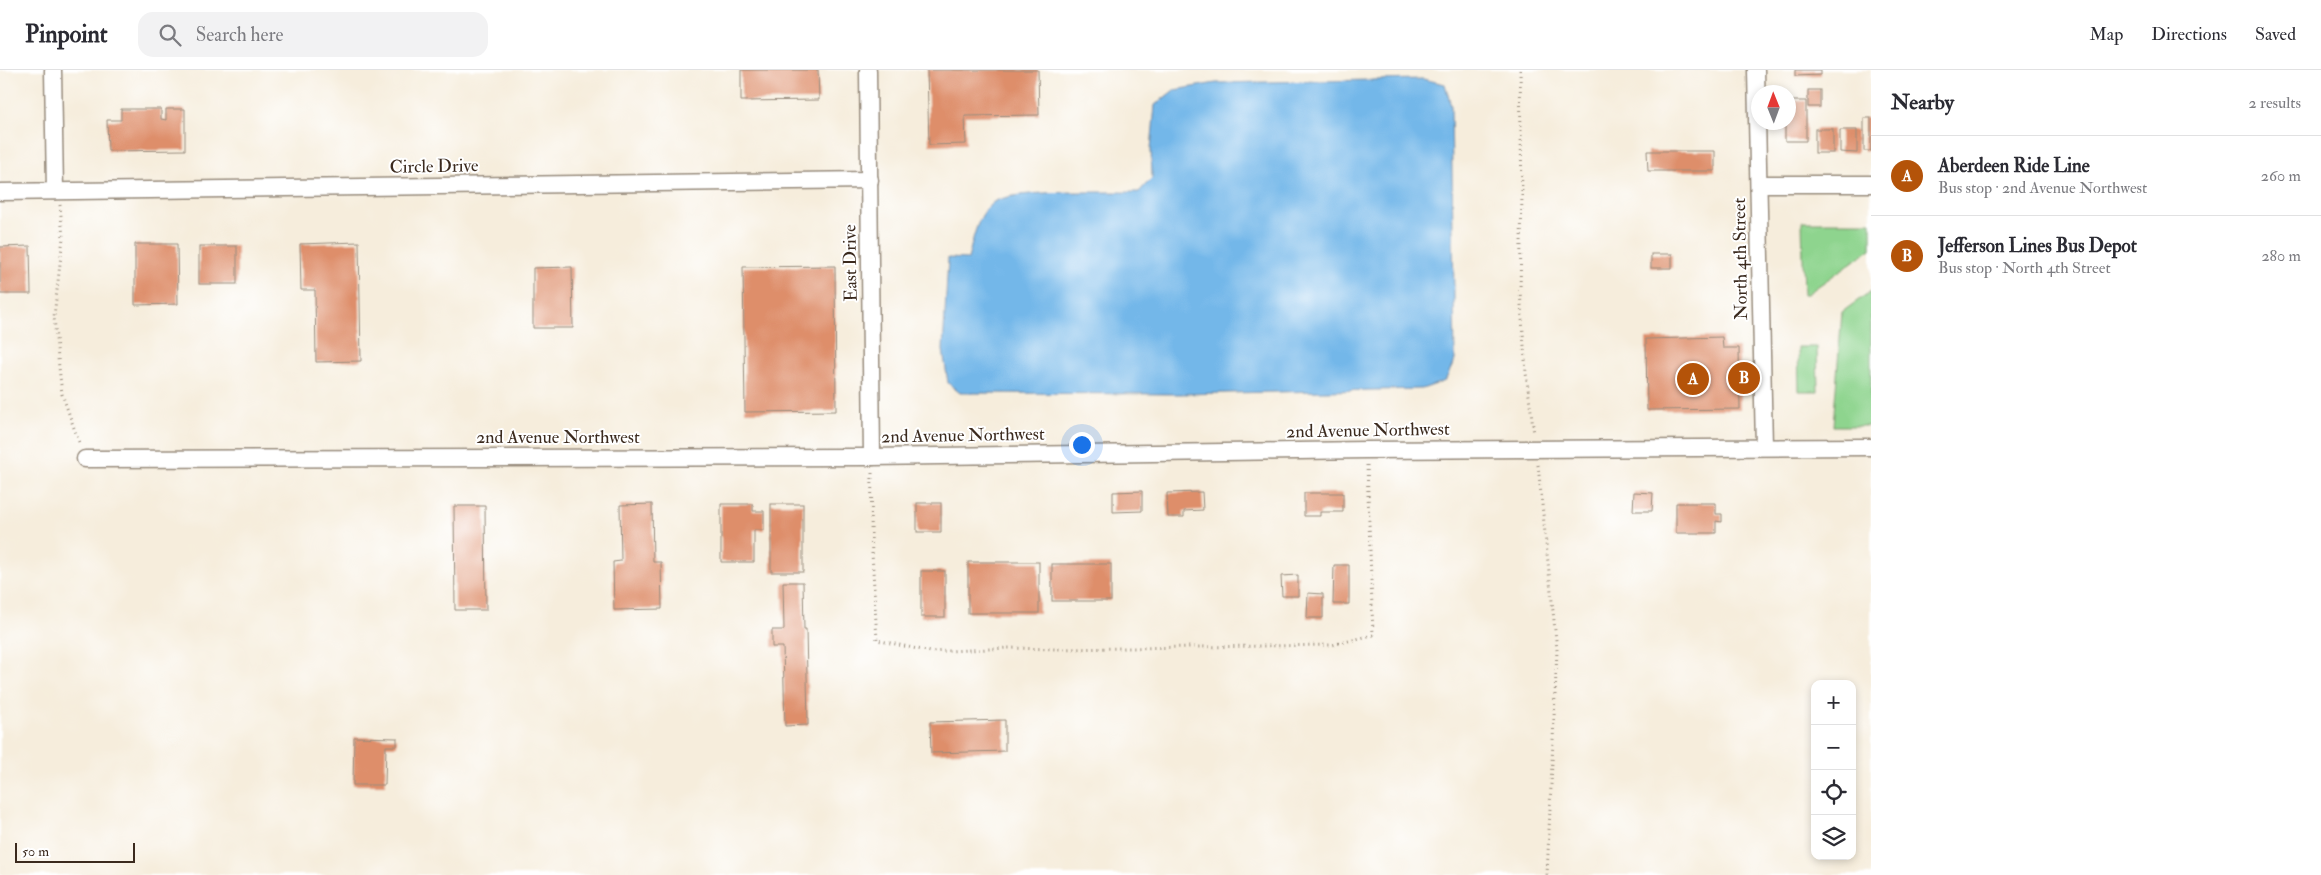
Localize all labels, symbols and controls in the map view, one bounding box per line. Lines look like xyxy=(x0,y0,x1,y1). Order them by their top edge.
search box xyxy=(138,12,488,57)
text: Pinpoint xyxy=(25,19,108,50)
icon: search xyxy=(156,21,184,49)
text: Search here xyxy=(196,23,283,47)
text: Map xyxy=(2090,23,2123,46)
text: Directions xyxy=(2151,23,2227,46)
text: Saved xyxy=(2255,23,2296,46)
north arrow xyxy=(1751,85,1796,130)
text: Nearby xyxy=(1891,89,1954,116)
text: 2 results xyxy=(2248,93,2301,113)
street label: Circle Drive xyxy=(389,154,479,179)
text: Aberdeen Ride Line xyxy=(1938,154,2090,178)
text: A xyxy=(1902,166,1912,186)
text: 260 m xyxy=(2261,166,2301,186)
text: Bus stop · 2nd Avenue Northwest xyxy=(1938,178,2147,198)
street label: North 4th Street xyxy=(1728,198,1753,320)
street label: East Drive xyxy=(838,224,863,302)
text: Jefferson Lines Bus Depot xyxy=(1938,234,2137,258)
text: B xyxy=(1902,246,1912,266)
text: 280 m xyxy=(2261,246,2301,266)
text: Bus stop · North 4th Street xyxy=(1938,258,2111,278)
pin: B xyxy=(1728,359,1760,397)
pin: A xyxy=(1677,360,1709,398)
street label: 2nd Avenue Northwest xyxy=(1286,418,1450,443)
street label: 2nd Avenue Northwest xyxy=(881,423,1045,448)
street label: 2nd Avenue Northwest xyxy=(476,426,640,449)
your location xyxy=(1069,432,1095,458)
map controls xyxy=(1811,680,1856,860)
button: + xyxy=(1811,680,1856,725)
button: − xyxy=(1811,725,1856,770)
button: locate xyxy=(1811,770,1856,815)
button: layers xyxy=(1811,815,1856,860)
scale bar xyxy=(15,840,135,863)
text: 50 m xyxy=(22,843,49,860)

